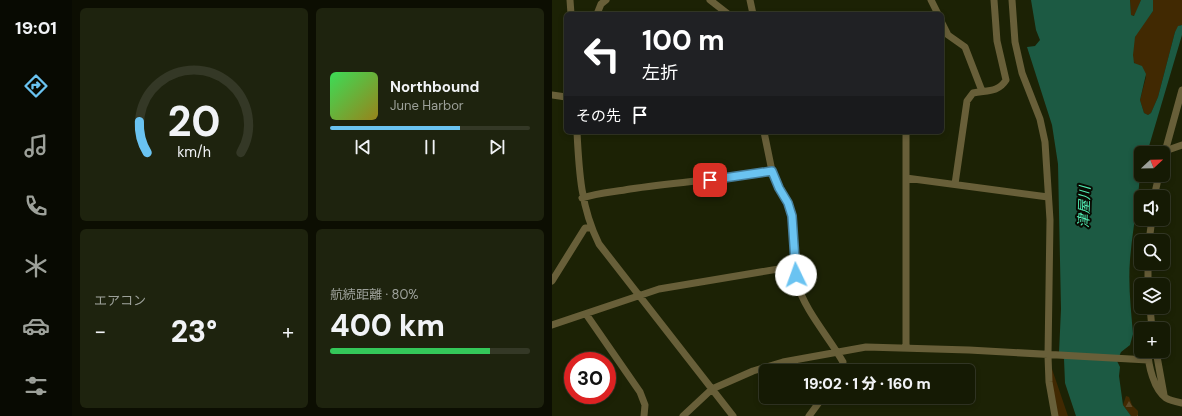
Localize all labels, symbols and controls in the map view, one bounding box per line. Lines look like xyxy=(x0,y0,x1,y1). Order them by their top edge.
text: 19:01 xyxy=(15,16,57,40)
text: 100 m xyxy=(642,22,725,59)
icon: left xyxy=(576,28,628,80)
text: 左折 xyxy=(642,61,678,85)
icon: directions xyxy=(22,72,50,100)
text: Northbound xyxy=(390,77,479,97)
text: 20 xyxy=(167,94,221,148)
text: June Harbor xyxy=(390,97,464,114)
icon: arrive xyxy=(629,104,651,126)
text: その先 xyxy=(576,106,621,126)
icon: music xyxy=(22,132,50,160)
icon: previous xyxy=(352,136,374,158)
icon: pause xyxy=(419,136,441,158)
icon: next xyxy=(486,136,508,158)
text: km/h xyxy=(177,142,211,160)
north arrow xyxy=(1134,146,1170,182)
map controls xyxy=(1134,146,1170,358)
pin xyxy=(693,163,727,197)
icon: arrive xyxy=(699,169,721,191)
water label: 津屋川 xyxy=(1074,184,1094,228)
button: sound xyxy=(1134,190,1170,226)
icon: phone xyxy=(22,192,50,220)
button: search xyxy=(1134,234,1170,270)
icon: climate xyxy=(22,252,50,280)
position arrow xyxy=(775,254,817,296)
button: layers xyxy=(1134,278,1170,314)
text: 航続距離 · 80% xyxy=(330,286,419,303)
text: エアコン xyxy=(94,292,146,309)
text: 400 km xyxy=(330,306,445,345)
icon: car xyxy=(22,312,50,340)
text: 23° xyxy=(171,312,217,351)
text: − xyxy=(94,317,106,346)
text: + xyxy=(282,317,294,346)
button: + xyxy=(1134,322,1170,358)
speed limit sign: 30 xyxy=(564,352,616,404)
icon: filters xyxy=(22,372,50,400)
text: 19:02 · 1 分 · 160 m xyxy=(803,374,931,394)

